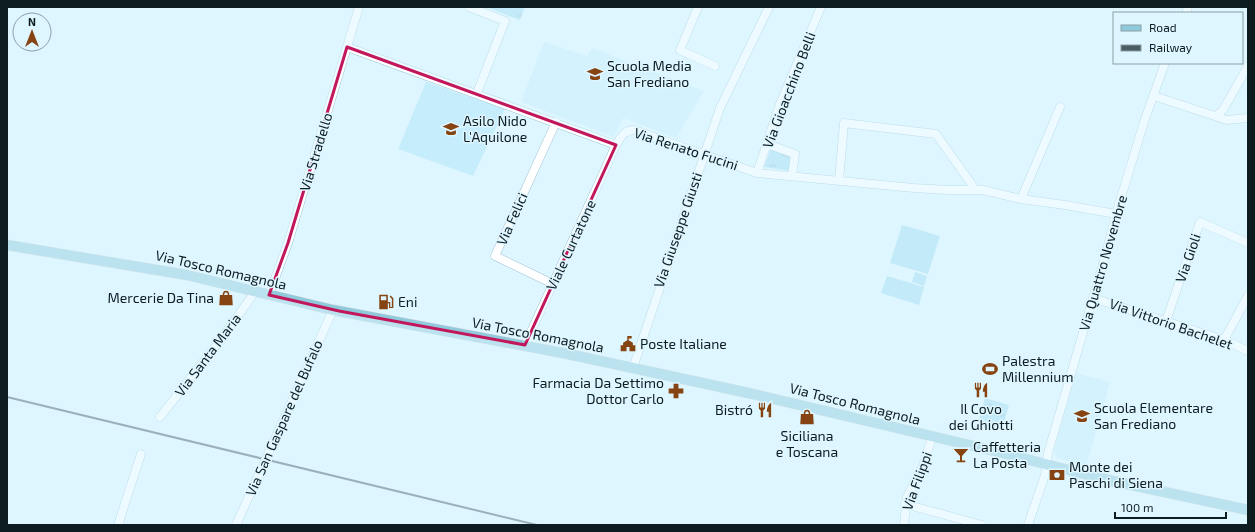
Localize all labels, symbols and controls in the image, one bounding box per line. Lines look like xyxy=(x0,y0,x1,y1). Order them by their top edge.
north arrow xyxy=(12,12,52,52)
legend xyxy=(1113,12,1243,64)
text: N xyxy=(28,15,36,28)
text: Road xyxy=(1149,20,1177,34)
street label: Via Gioacchino Belli xyxy=(759,29,819,150)
text: Railway xyxy=(1149,40,1193,54)
place label: Scuola Media San Frediano xyxy=(607,57,692,90)
school or university icon: Scuola Media San Frediano xyxy=(586,65,604,83)
street label: Via Stradello xyxy=(296,111,336,193)
place label: Asilo Nido L'Aquilone xyxy=(463,112,527,145)
school or university icon: Asilo Nido L'Aquilone xyxy=(442,120,460,138)
street label: Via Renato Fucini xyxy=(632,124,740,173)
street label: Via Giuseppe Giusti xyxy=(650,170,705,290)
street label: Via Felici xyxy=(492,190,531,248)
street label: Via Quattro Novembre xyxy=(1075,193,1130,333)
street label: Viale Curtatone xyxy=(542,197,599,293)
street label: Via Gioli xyxy=(1171,231,1204,285)
street label: Via Tosco Romagnola xyxy=(154,246,288,293)
place label: Mercerie Da Tina xyxy=(108,289,214,306)
shop icon: Mercerie Da Tina xyxy=(217,289,235,307)
fuel station icon: Eni xyxy=(377,293,395,311)
place label: Eni xyxy=(398,293,417,310)
street label: Via Vittorio Bachelet xyxy=(1107,294,1235,353)
street label: Via Santa Maria xyxy=(171,310,244,399)
street label: Via Tosco Romagnola xyxy=(471,313,606,356)
public building icon: Poste Italiane xyxy=(619,335,637,353)
place label: Poste Italiane xyxy=(640,335,727,352)
street label: Via San Gaspare del Bufalo xyxy=(241,337,326,499)
place label: Palestra Millennium xyxy=(1002,352,1074,385)
sports icon: Palestra Millennium xyxy=(981,360,999,378)
place label: Farmacia Da Settimo Dottor Carlo xyxy=(533,374,664,407)
street label: Via Tosco Romagnola xyxy=(788,379,922,428)
restaurant icon: Il Covo dei Ghiotti xyxy=(972,381,990,399)
pharmacy icon: Farmacia Da Settimo Dottor Carlo xyxy=(667,382,685,400)
place label: Scuola Elementare San Frediano xyxy=(1094,399,1213,432)
place label: Il Covo dei Ghiotti xyxy=(949,400,1013,433)
place label: Bistró xyxy=(715,401,753,418)
restaurant icon: Bistró xyxy=(756,401,774,419)
school or university icon: Scuola Elementare San Frediano xyxy=(1073,407,1091,425)
shop icon: Siciliana e Toscana xyxy=(798,408,816,426)
place label: Siciliana e Toscana xyxy=(776,427,838,460)
place label: Caffetteria La Posta xyxy=(973,438,1041,471)
bar icon: Caffetteria La Posta xyxy=(952,446,970,464)
street label: Via Filippi xyxy=(898,449,935,512)
place label: Monte dei Paschi di Siena xyxy=(1069,458,1163,491)
bank icon: Monte dei Paschi di Siena xyxy=(1048,466,1066,484)
scale bar xyxy=(1115,494,1226,520)
text: 100 m xyxy=(1121,500,1153,514)

